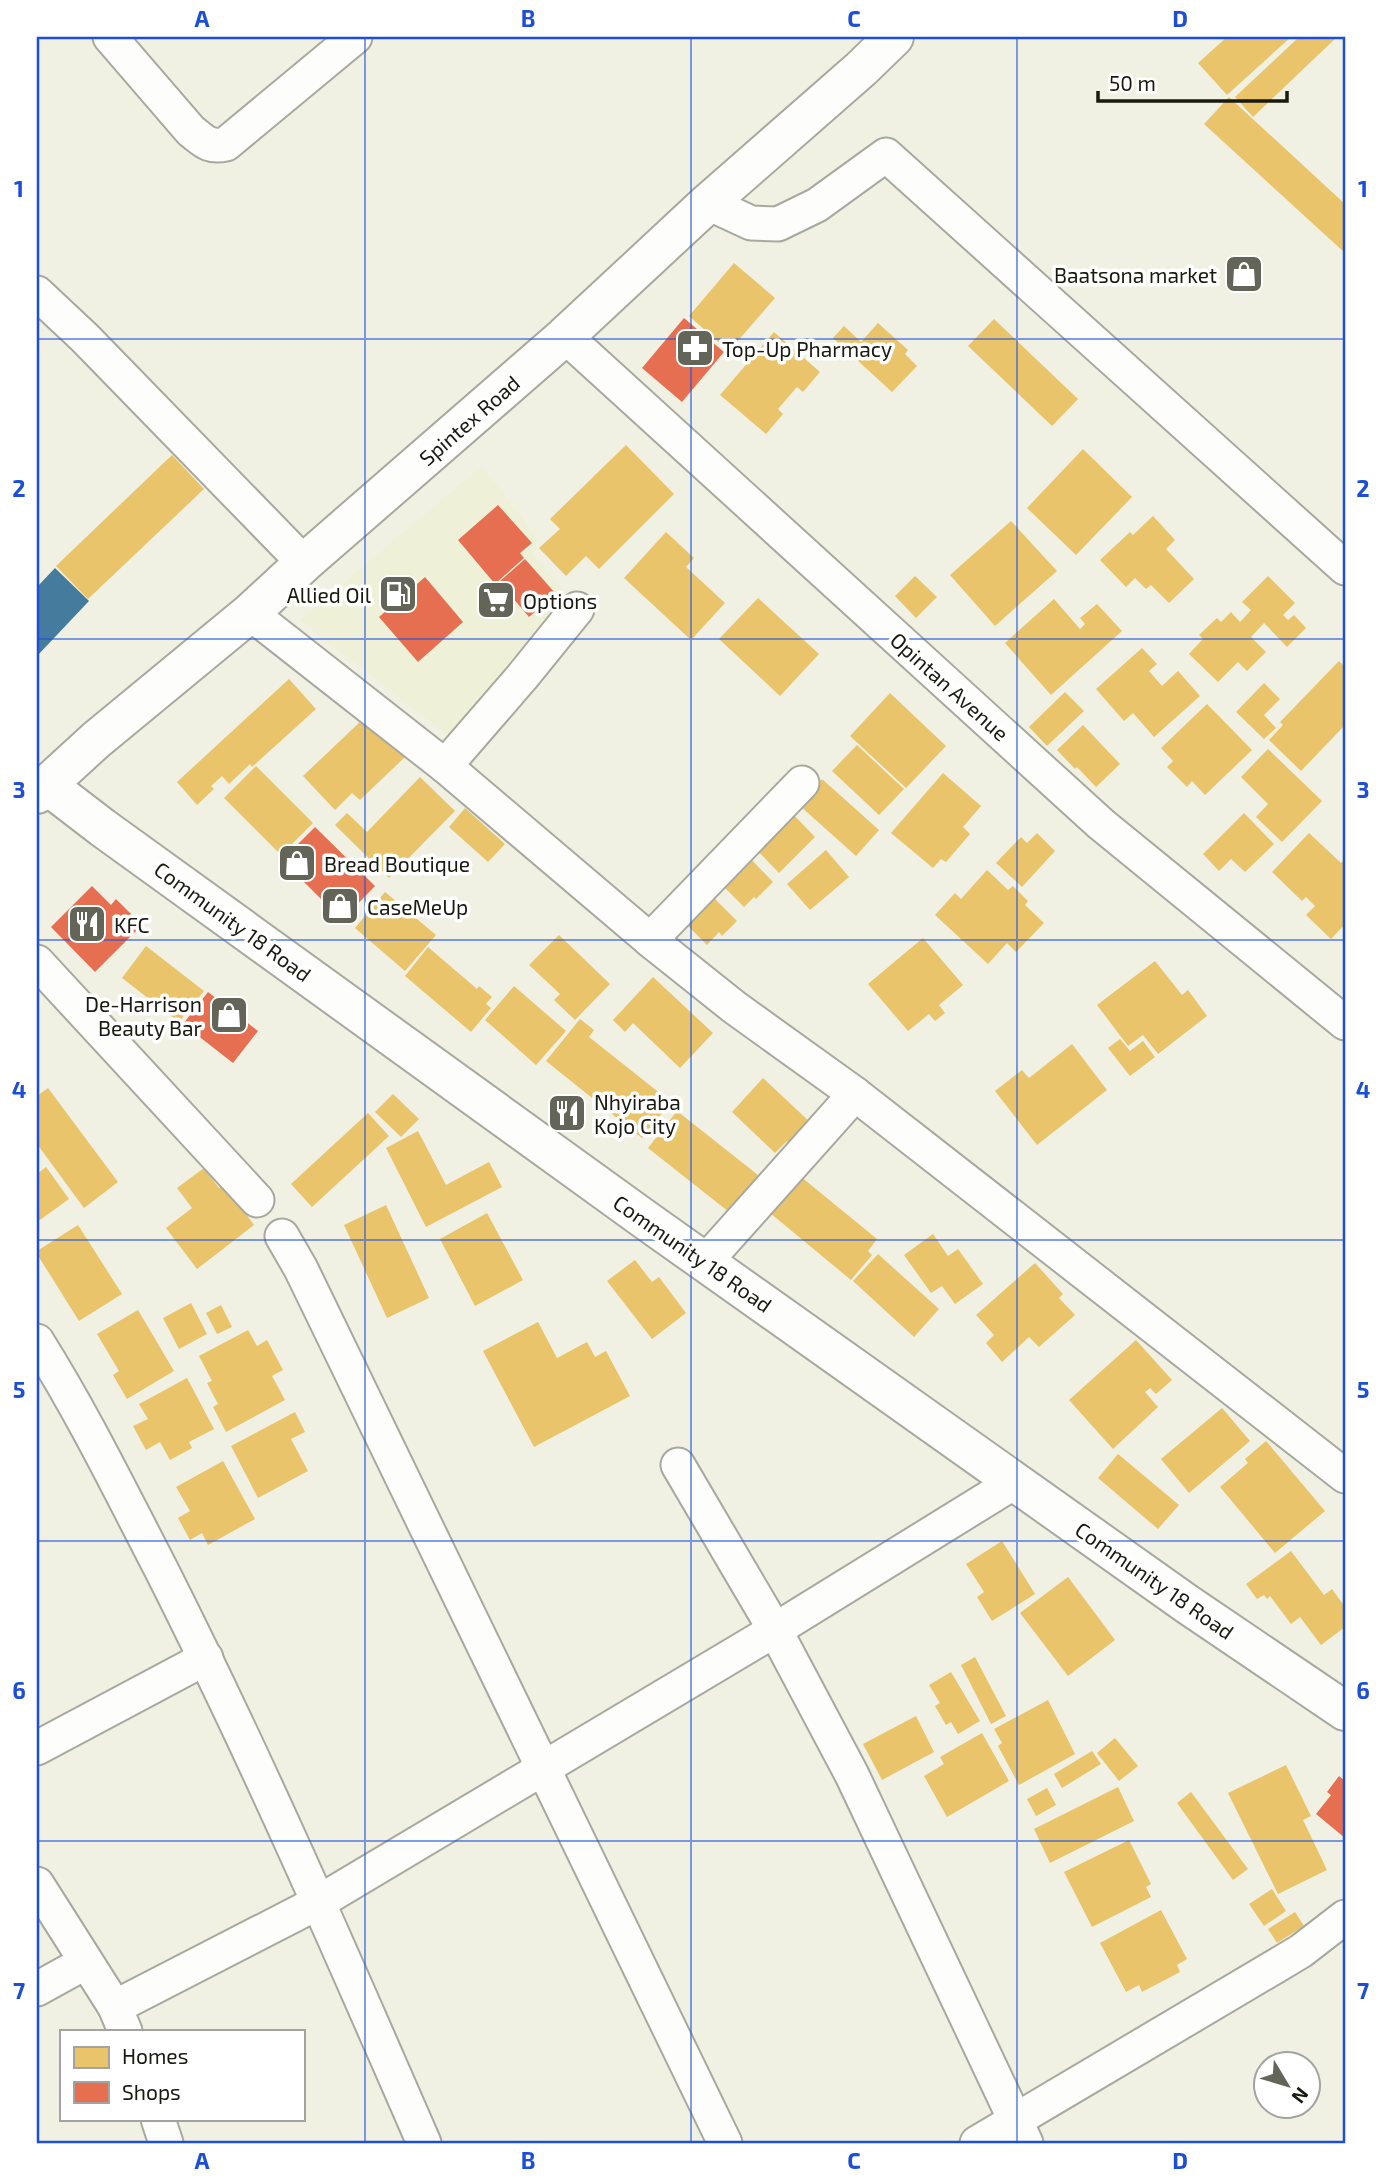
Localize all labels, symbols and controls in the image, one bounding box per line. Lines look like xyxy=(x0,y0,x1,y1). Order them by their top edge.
text: A xyxy=(194,4,210,32)
text: B xyxy=(521,4,535,32)
text: C xyxy=(847,4,861,32)
text: D xyxy=(1172,4,1188,32)
scale bar xyxy=(1098,60,1288,104)
text: 50 m xyxy=(1109,70,1156,95)
text: 1 xyxy=(14,174,24,202)
text: 1 xyxy=(1358,174,1368,202)
shop icon: Baatsona market xyxy=(1223,253,1265,295)
place label: Baatsona market xyxy=(1054,262,1217,287)
pharmacy icon: Top-Up Pharmacy xyxy=(674,327,716,369)
place label: Top-Up Pharmacy xyxy=(722,336,892,361)
street label: Spintex Road xyxy=(414,370,524,470)
text: 2 xyxy=(12,474,26,502)
text: 2 xyxy=(1356,474,1370,502)
fuel station icon: Allied Oil xyxy=(377,573,419,615)
supermarket icon: Options xyxy=(475,579,517,621)
place label: Allied Oil xyxy=(287,582,372,607)
place label: Options xyxy=(523,588,597,613)
street label: Opintan Avenue xyxy=(886,627,1014,745)
text: 3 xyxy=(12,775,26,803)
text: 3 xyxy=(1356,775,1370,803)
shop icon: Bread Boutique xyxy=(276,842,318,884)
place label: Bread Boutique xyxy=(324,851,470,876)
street label: Community 18 Road xyxy=(150,856,316,986)
shop icon: CaseMeUp xyxy=(319,885,361,927)
place label: CaseMeUp xyxy=(367,894,468,919)
restaurant icon: KFC xyxy=(66,903,108,945)
place label: KFC xyxy=(114,912,150,937)
place label: De-Harrison Beauty Bar xyxy=(85,991,203,1040)
shop icon: De-Harrison Beauty Bar xyxy=(208,994,250,1036)
text: 4 xyxy=(12,1075,26,1103)
text: 4 xyxy=(1356,1075,1370,1103)
place label: Nhyiraba Kojo City xyxy=(594,1089,681,1139)
restaurant icon: Nhyiraba Kojo City xyxy=(546,1092,588,1134)
street label: Community 18 Road xyxy=(609,1189,777,1317)
text: 5 xyxy=(13,1375,25,1403)
text: 5 xyxy=(1357,1375,1369,1403)
street label: Community 18 Road xyxy=(1071,1516,1239,1644)
text: 6 xyxy=(12,1676,26,1704)
text: 6 xyxy=(1356,1676,1370,1704)
text: 7 xyxy=(13,1976,25,2004)
text: 7 xyxy=(1357,1976,1369,2004)
legend xyxy=(60,2030,304,2120)
text: Homes xyxy=(122,2043,188,2068)
north arrow xyxy=(1252,2050,1322,2120)
text: Shops xyxy=(122,2079,181,2104)
text: N xyxy=(1288,2083,1314,2108)
text: A xyxy=(194,2146,210,2174)
text: B xyxy=(521,2146,535,2174)
text: C xyxy=(847,2146,861,2174)
text: D xyxy=(1172,2146,1188,2174)

